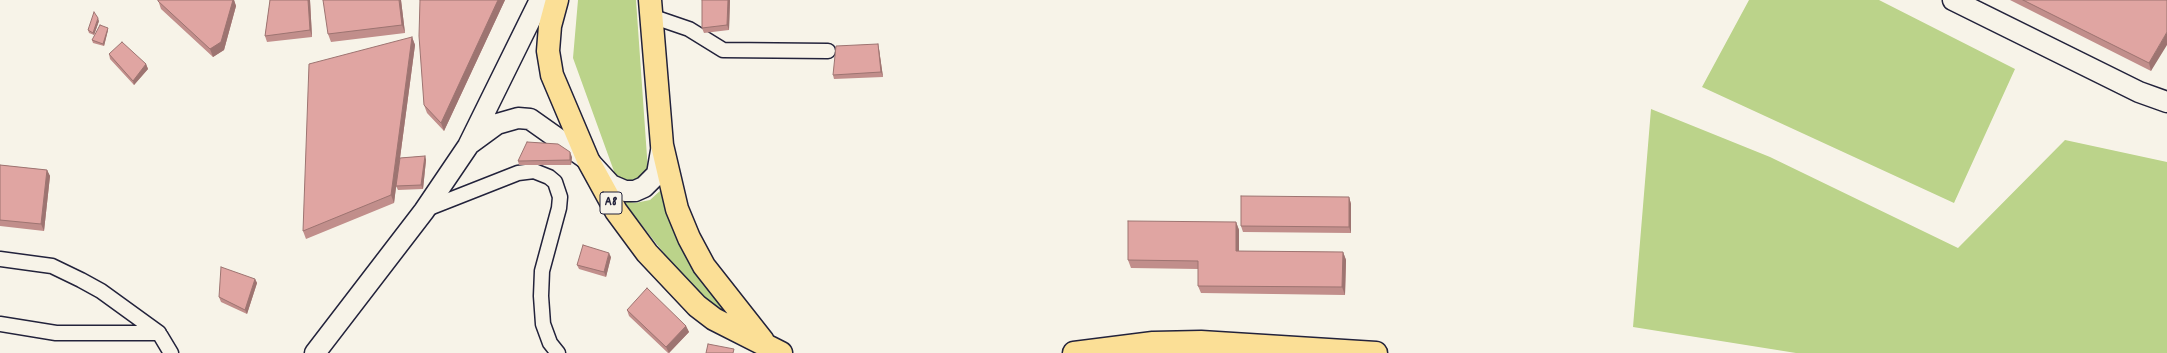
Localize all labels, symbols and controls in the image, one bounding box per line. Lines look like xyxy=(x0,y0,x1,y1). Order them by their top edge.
road number: A8 xyxy=(600,192,622,214)

